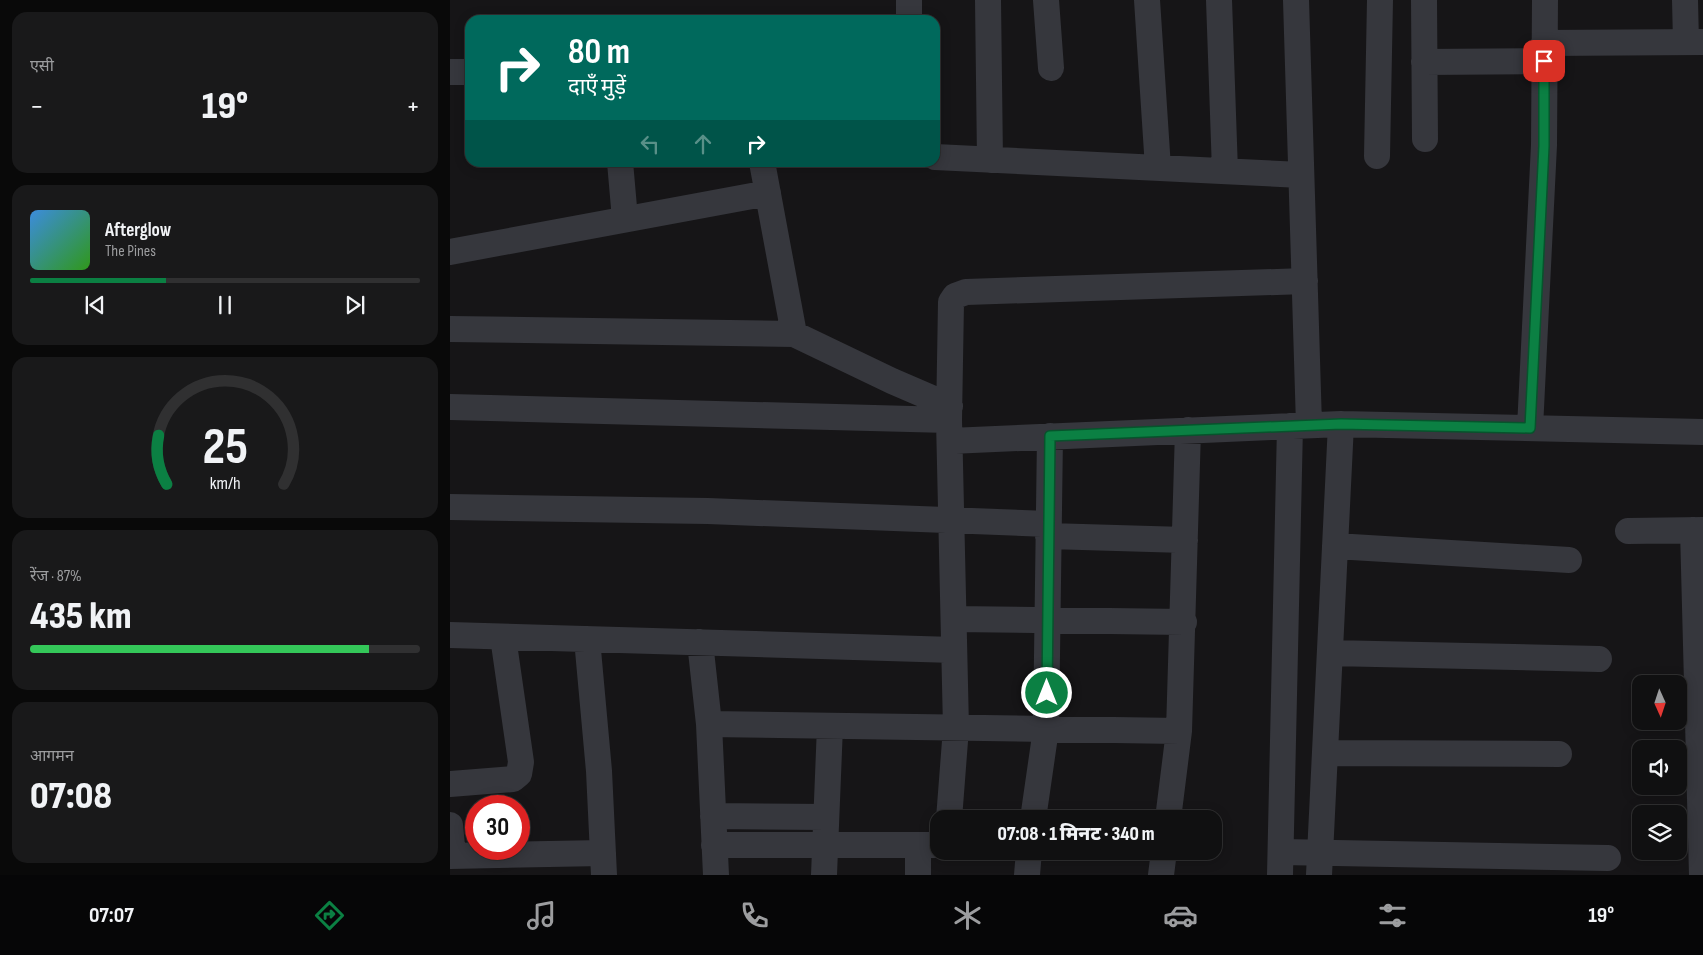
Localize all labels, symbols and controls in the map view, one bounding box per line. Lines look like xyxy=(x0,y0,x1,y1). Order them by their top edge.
text: 80 m xyxy=(568,31,630,74)
icon: right xyxy=(485,35,550,100)
pin xyxy=(1523,40,1565,82)
icon: arrive xyxy=(1530,47,1558,75)
text: एसी xyxy=(30,57,54,76)
text: दाएँ मुड़ें xyxy=(568,74,626,101)
text: 19° xyxy=(202,84,248,129)
text: − xyxy=(30,90,44,123)
text: + xyxy=(406,90,420,123)
icon: left xyxy=(636,130,664,158)
icon: ahead xyxy=(689,130,717,158)
icon: right xyxy=(742,130,770,158)
text: Afterglow xyxy=(105,219,171,242)
text: The Pines xyxy=(105,242,156,261)
icon: previous xyxy=(81,291,109,319)
icon: pause xyxy=(211,291,239,319)
icon: next xyxy=(341,291,369,319)
text: 25 xyxy=(202,416,248,479)
text: km/h xyxy=(210,473,240,494)
text: रेंज · 87% xyxy=(30,567,82,586)
text: 435 km xyxy=(30,594,132,639)
position arrow xyxy=(1020,666,1072,718)
north arrow xyxy=(1632,675,1688,730)
map controls xyxy=(1632,675,1687,860)
button: sound xyxy=(1632,740,1687,795)
text: आगमन xyxy=(30,747,74,766)
text: 07:08 xyxy=(30,774,112,819)
speed limit sign: 30 xyxy=(465,795,530,860)
button: layers xyxy=(1632,805,1687,860)
text: 07:08 · 1 मिनट · 340 m xyxy=(997,823,1155,846)
icon: directions xyxy=(312,898,347,933)
icon: music xyxy=(524,898,559,933)
icon: phone xyxy=(737,898,772,933)
icon: climate xyxy=(950,898,985,933)
icon: car xyxy=(1163,898,1198,933)
icon: filters xyxy=(1375,898,1410,933)
text: 07:07 xyxy=(89,902,134,929)
text: 19° xyxy=(1588,902,1614,929)

